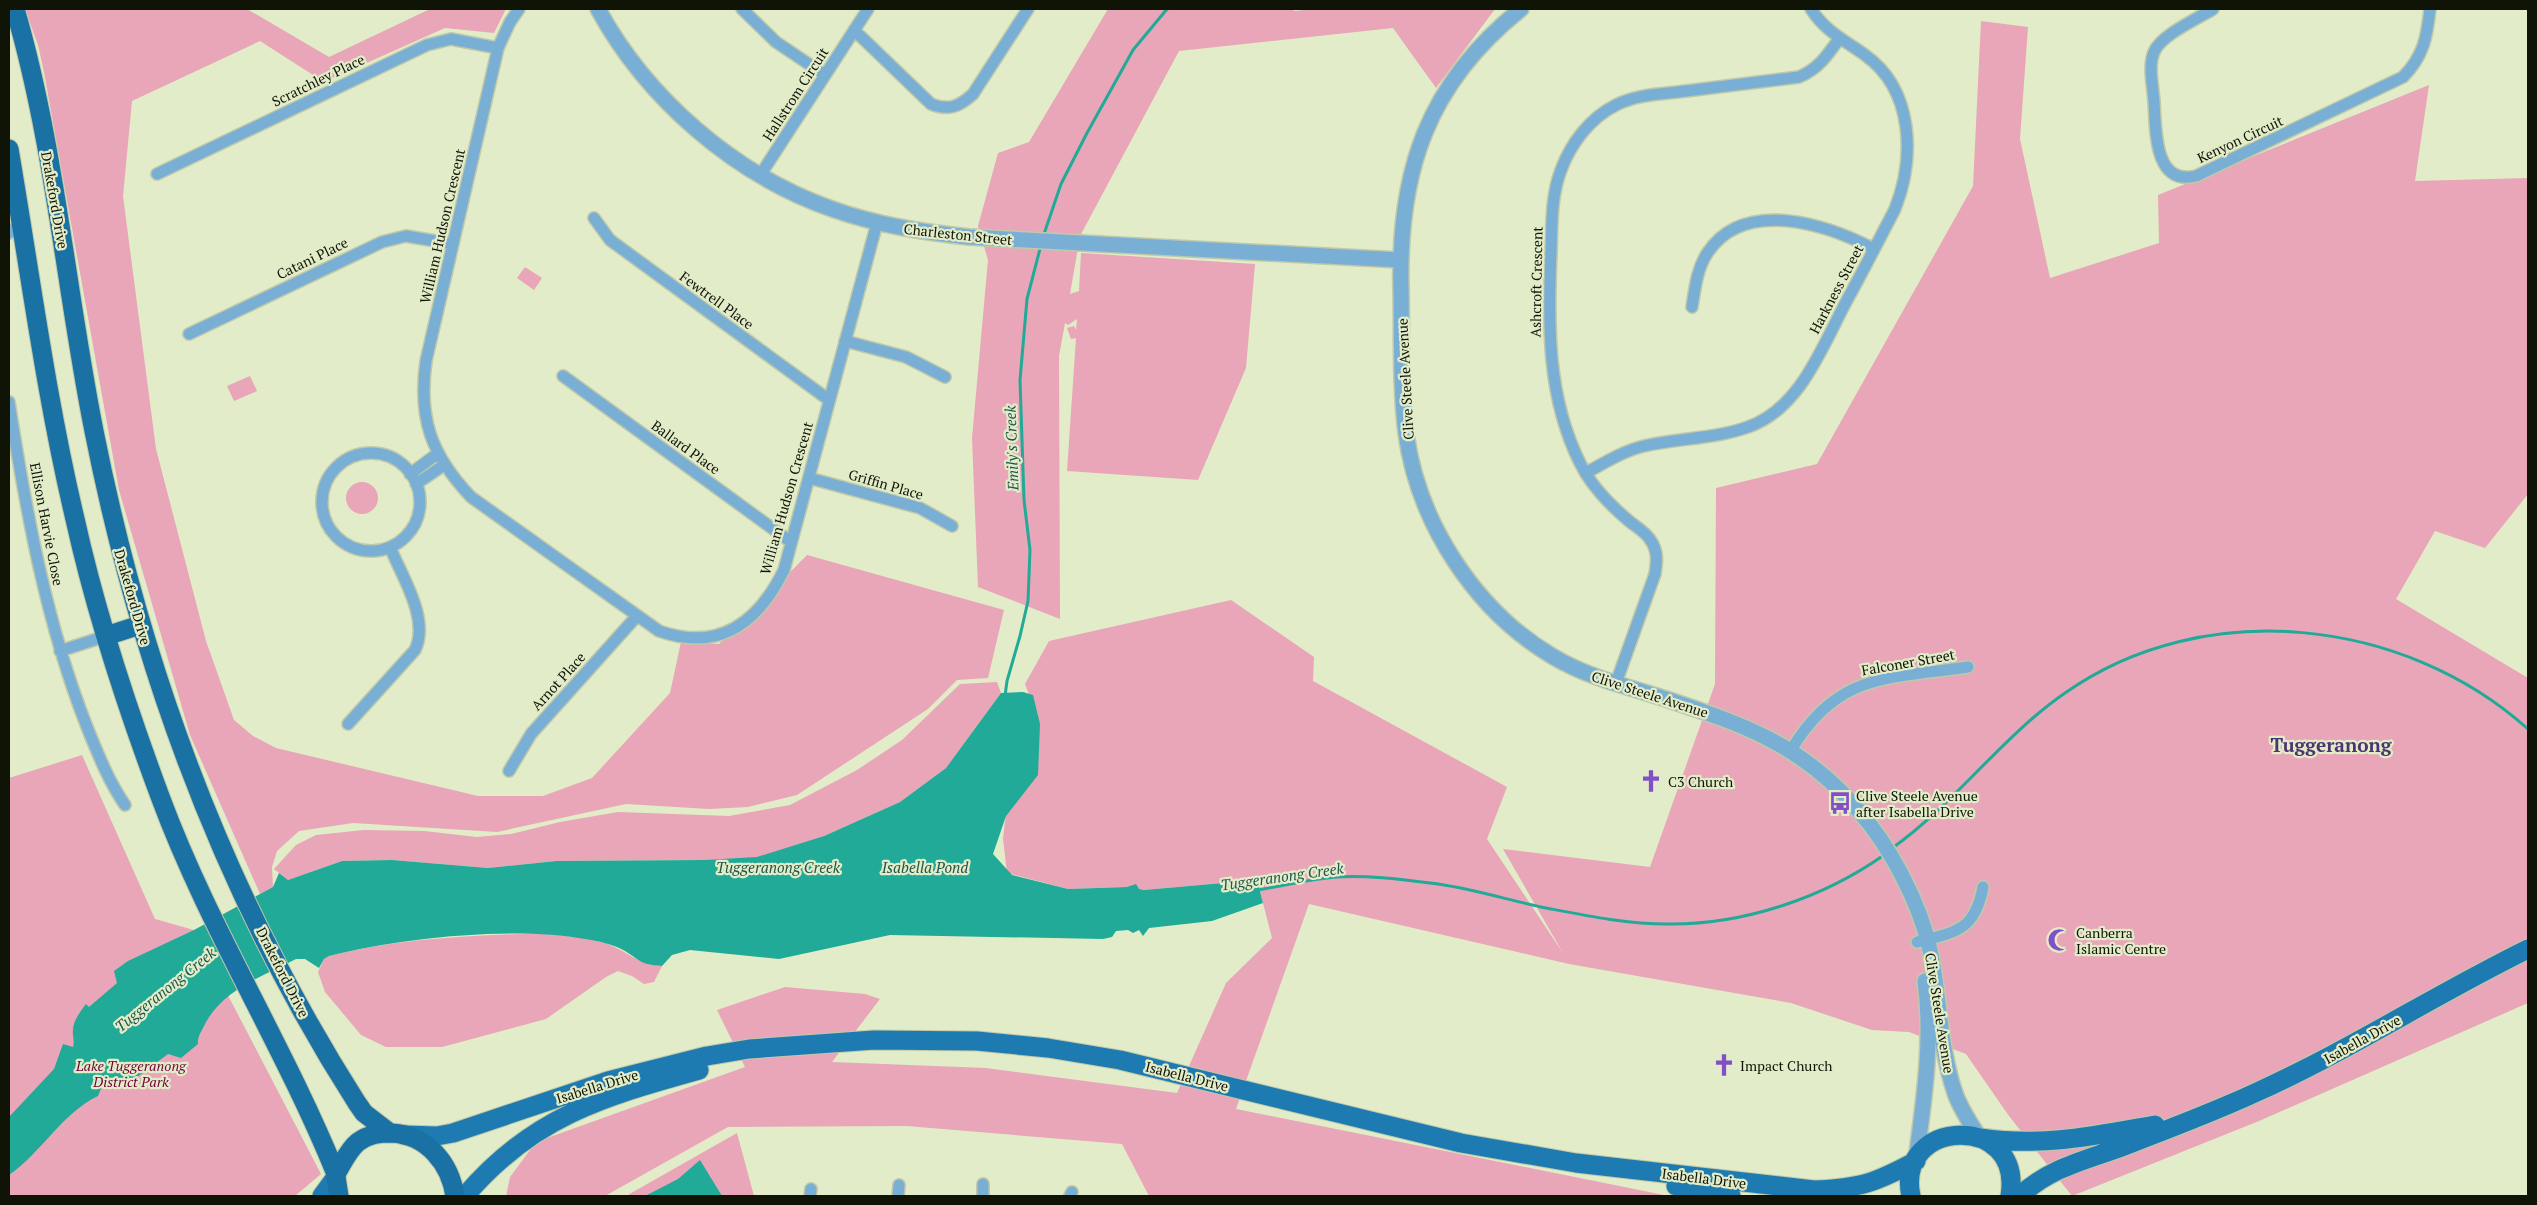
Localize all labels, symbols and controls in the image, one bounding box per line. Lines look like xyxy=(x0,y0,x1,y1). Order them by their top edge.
street label: Hallstrom Circuit xyxy=(758,43,833,145)
street label: Scratchley Place xyxy=(269,49,367,111)
street label: Kenyon Circuit xyxy=(2194,110,2287,167)
street label: William Hudson Crescent xyxy=(415,146,469,305)
street label: Drakeford Drive xyxy=(37,150,73,250)
street label: Charleston Street xyxy=(903,219,1014,249)
street label: Ashcroft Crescent xyxy=(1526,226,1546,338)
street label: Catani Place xyxy=(273,233,351,283)
street label: Harkness Street xyxy=(1805,241,1868,337)
street label: Fewtrell Place xyxy=(676,267,758,333)
street label: Clive Steele Avenue xyxy=(1392,318,1418,440)
water label: Emily's Creek xyxy=(999,404,1023,492)
street label: Ballard Place xyxy=(648,416,724,478)
street label: William Hudson Crescent xyxy=(755,419,817,577)
street label: Ellison Harvie Close xyxy=(26,461,68,587)
street label: Griffin Place xyxy=(846,464,926,504)
street label: Drakeford Drive xyxy=(110,547,156,647)
street label: Falconer Street xyxy=(1860,644,1957,680)
street label: Arnot Place xyxy=(527,648,589,714)
street label: Clive Steele Avenue xyxy=(1589,666,1711,722)
district label: Tuggeranong xyxy=(2271,732,2393,757)
church icon: C3 Church xyxy=(1638,768,1664,794)
place label: C3 Church xyxy=(1668,772,1733,791)
place label: Clive Steele Avenue after Isabella Drive xyxy=(1856,786,1978,821)
bus stop icon: Clive Steele Avenue after Isabella Drive xyxy=(1827,790,1853,816)
water label: Tuggeranong Creek xyxy=(716,857,841,877)
water label: Isabella Pond xyxy=(881,857,969,877)
water label: Tuggeranong Creek xyxy=(1219,857,1346,895)
place label: Canberra Islamic Centre xyxy=(2076,923,2166,958)
street label: Drakeford Drive xyxy=(252,924,314,1020)
mosque icon: Canberra Islamic Centre xyxy=(2046,927,2072,953)
water label: Tuggeranong Creek xyxy=(111,942,220,1036)
street label: Clive Steele Avenue xyxy=(1921,951,1959,1075)
street label: Isabella Drive xyxy=(2320,1010,2404,1068)
church icon: Impact Church xyxy=(1711,1052,1737,1078)
park label: Lake Tuggeranong District Park xyxy=(75,1056,187,1091)
street label: Isabella Drive xyxy=(1143,1056,1231,1096)
place label: Impact Church xyxy=(1740,1056,1833,1075)
street label: Isabella Drive xyxy=(554,1064,640,1108)
street label: Isabella Drive xyxy=(1661,1163,1747,1193)

